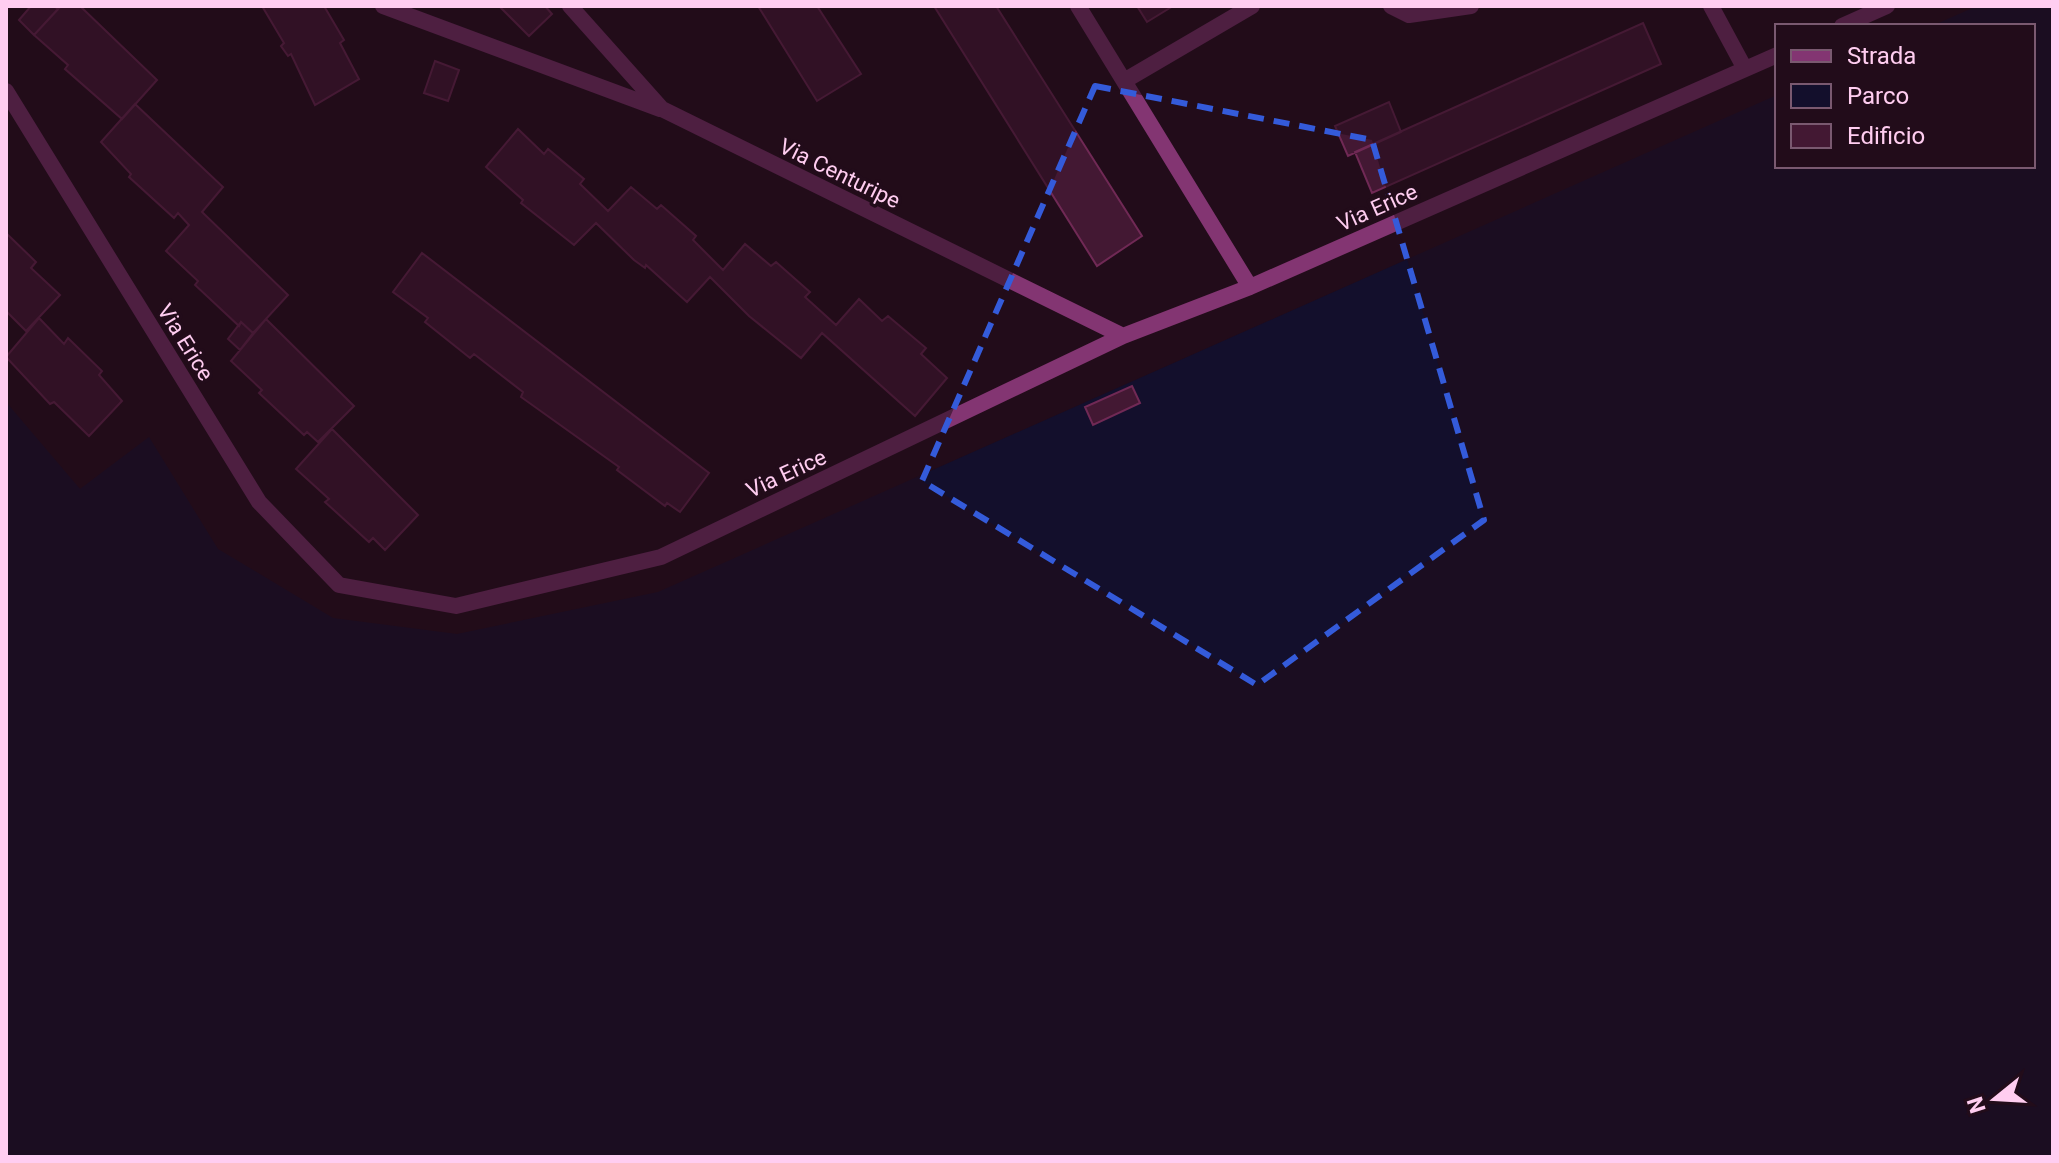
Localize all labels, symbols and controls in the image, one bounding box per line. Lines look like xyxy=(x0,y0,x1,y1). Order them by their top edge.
legend xyxy=(1775,24,2035,168)
text: Strada xyxy=(1847,42,1916,70)
text: Parco xyxy=(1847,82,1909,110)
text: Edificio xyxy=(1847,122,1925,150)
street label: Via Centuripe xyxy=(775,133,904,213)
street label: Via Erice xyxy=(1333,179,1421,236)
street label: Via Erice xyxy=(152,299,219,385)
street label: Via Erice xyxy=(742,444,830,503)
north arrow xyxy=(1955,1059,2035,1139)
text: N xyxy=(1962,1094,1991,1116)

